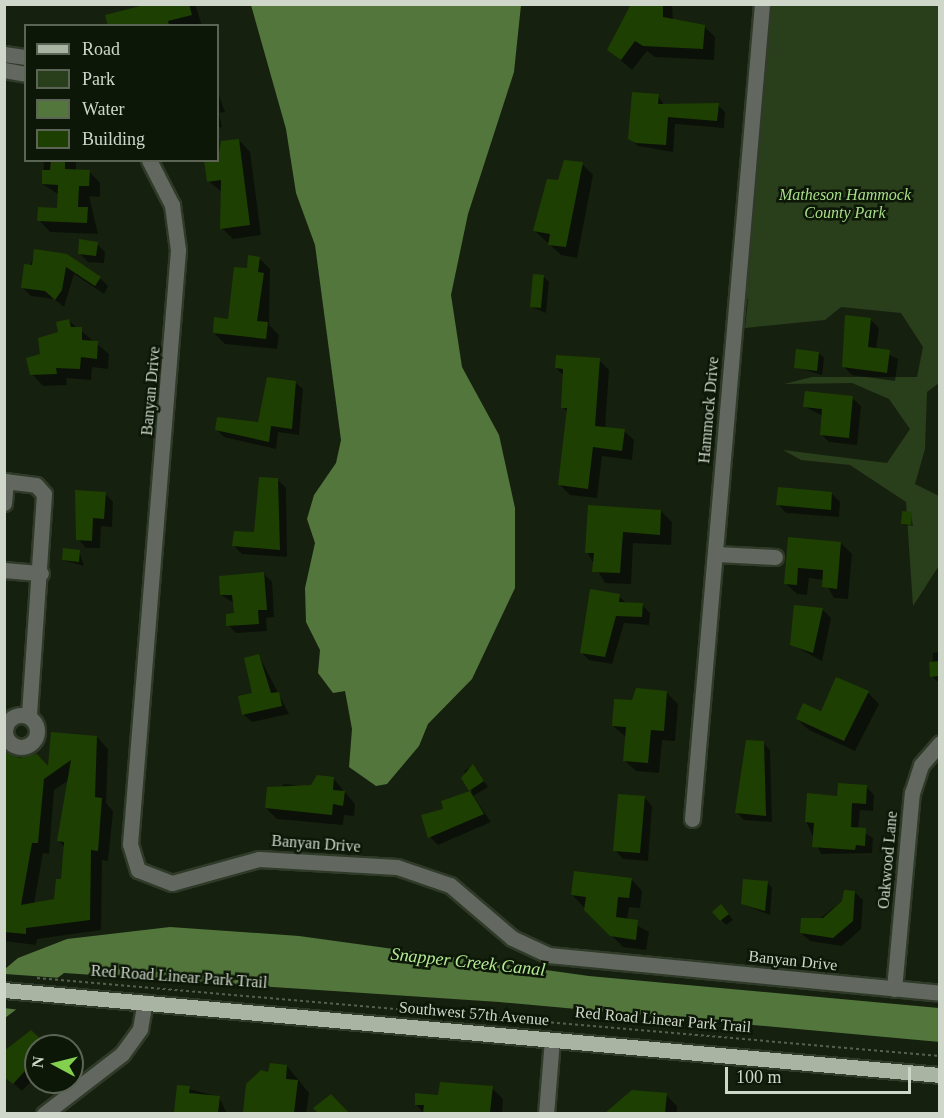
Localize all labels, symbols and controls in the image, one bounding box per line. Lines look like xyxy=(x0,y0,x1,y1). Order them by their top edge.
legend xyxy=(24,24,219,162)
text: Road xyxy=(82,39,120,59)
text: Park xyxy=(82,69,115,89)
text: Water xyxy=(82,99,125,119)
text: Building xyxy=(82,129,145,149)
park label: Matheson Hammock County Park xyxy=(779,185,911,223)
street label: Banyan Drive xyxy=(138,346,164,436)
street label: Hammock Drive xyxy=(695,356,723,464)
street label: Oakwood Lane xyxy=(874,810,902,910)
street label: Banyan Drive xyxy=(271,831,361,857)
water label: Snapper Creek Canal xyxy=(390,943,546,981)
street label: Banyan Drive xyxy=(748,947,838,975)
street label: Red Road Linear Park Trail xyxy=(90,961,268,993)
street label: Southwest 57th Avenue xyxy=(398,998,550,1030)
street label: Red Road Linear Park Trail xyxy=(574,1003,752,1037)
north arrow xyxy=(24,1034,84,1094)
text: N xyxy=(28,1055,47,1069)
scale bar xyxy=(728,1055,914,1093)
text: 100 m xyxy=(736,1067,782,1087)

